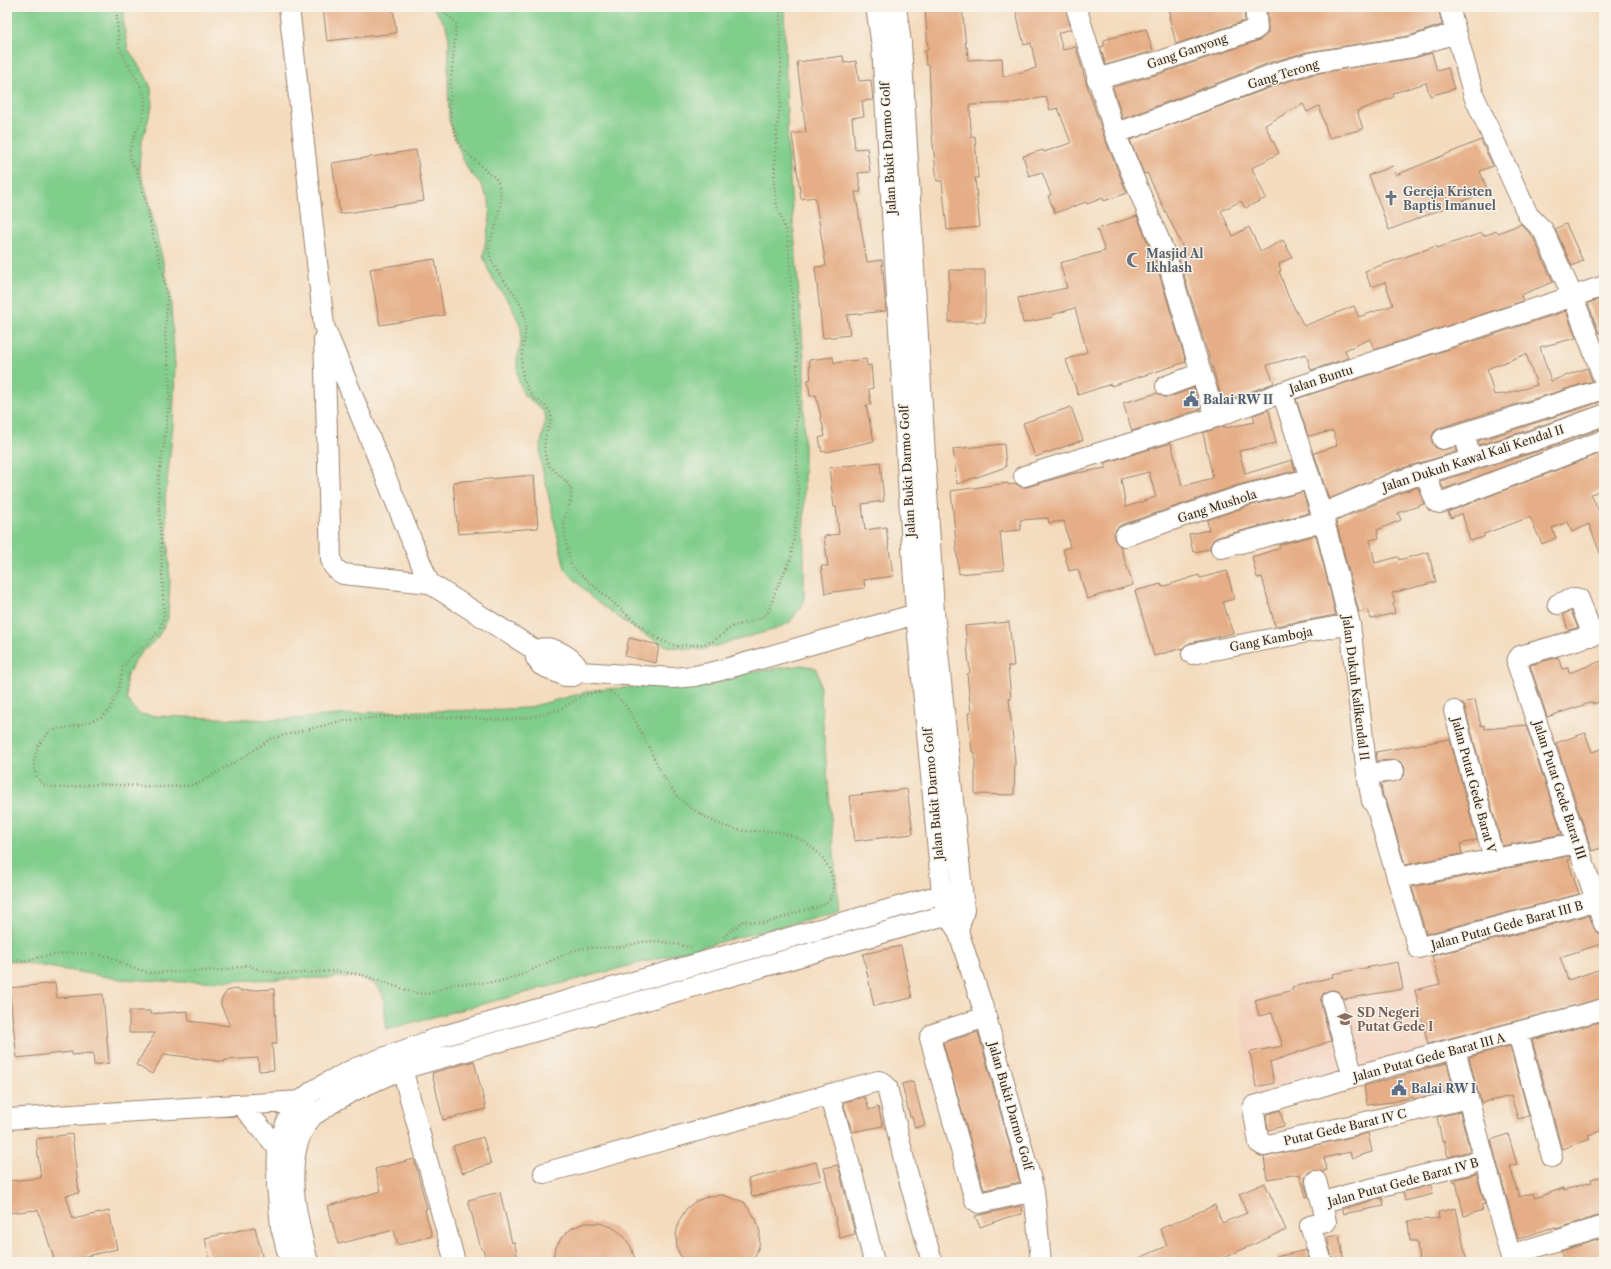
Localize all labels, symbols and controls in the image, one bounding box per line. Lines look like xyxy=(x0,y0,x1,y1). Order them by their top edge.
street label: Gang Ganyong xyxy=(1145,30,1230,72)
street label: Gang Terong xyxy=(1246,56,1321,92)
street label: Jalan Bukit Darmo Golf xyxy=(877,80,899,217)
place label: Gereja Kristen Baptis Imanuel xyxy=(1403,184,1496,213)
church icon: Gereja Kristen Baptis Imanuel xyxy=(1382,189,1400,207)
place label: Masjid Al Ikhlash xyxy=(1146,246,1203,275)
mosque icon: Masjid Al Ikhlash xyxy=(1125,251,1143,269)
street label: Jalan Buntu xyxy=(1285,361,1355,397)
public building icon: Balai RW II xyxy=(1182,390,1200,408)
place label: Balai RW II xyxy=(1203,392,1273,407)
street label: Jalan Bukit Darmo Golf xyxy=(896,403,918,540)
street label: Jalan Dukuh Kawal Kali Kendal II xyxy=(1378,422,1566,495)
street label: Gang Mushola xyxy=(1176,486,1259,526)
street label: Jalan Dukuh Kalikendal II xyxy=(1339,613,1372,761)
street label: Gang Kamboja xyxy=(1228,623,1314,654)
street label: Jalan Putat Gede Barat V xyxy=(1448,714,1499,855)
street label: Jalan Putat Gede Barat III xyxy=(1530,717,1590,861)
street label: Jalan Bukit Darmo Golf xyxy=(920,726,946,863)
street label: Jalan Putat Gede Barat III B xyxy=(1428,897,1585,953)
place label: SD Negeri Putat Gede I xyxy=(1357,1005,1433,1034)
school or university icon: SD Negeri Putat Gede I xyxy=(1336,1010,1354,1028)
street label: Jalan Putat Gede Barat III A xyxy=(1349,1029,1508,1085)
street label: Jalan Bukit Darmo Golf xyxy=(985,1038,1037,1173)
public building icon: Balai RW I xyxy=(1390,1079,1408,1097)
place label: Balai RW I xyxy=(1411,1081,1476,1096)
street label: Putat Gede Barat IV C xyxy=(1282,1106,1408,1148)
street label: Jalan Putat Gede Barat IV B xyxy=(1324,1155,1480,1210)

